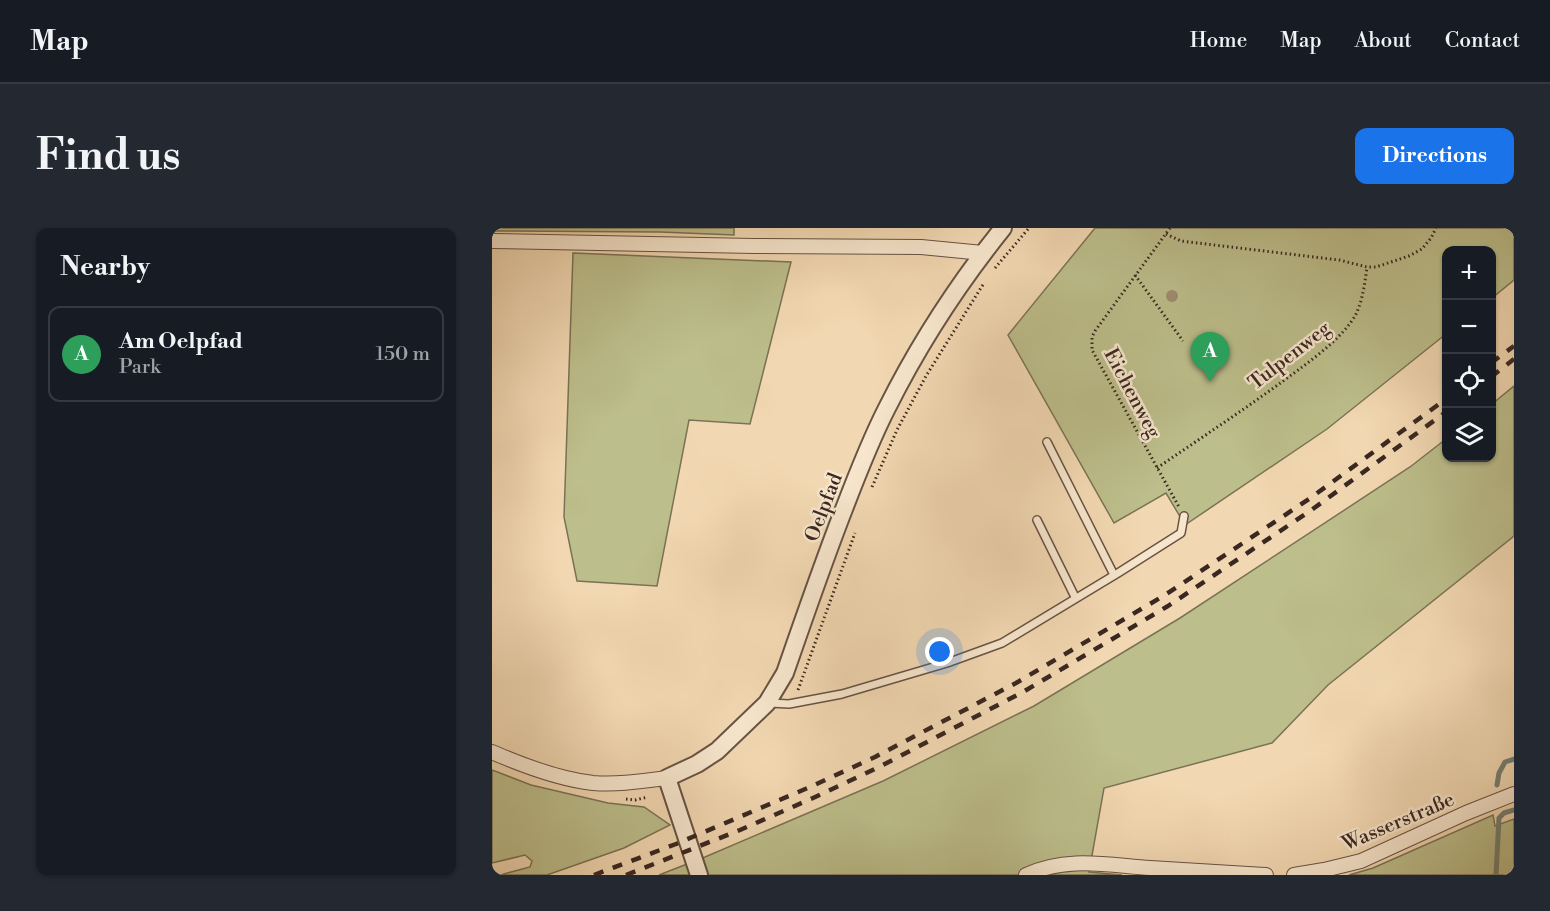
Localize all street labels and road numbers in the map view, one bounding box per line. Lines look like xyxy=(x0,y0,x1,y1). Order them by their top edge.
street label: Tulpenweg xyxy=(1244,316,1337,396)
street label: Eichenweg xyxy=(1098,344,1166,444)
street label: Oelpfad xyxy=(800,469,849,545)
street label: Wasserstraße xyxy=(1338,788,1458,858)

